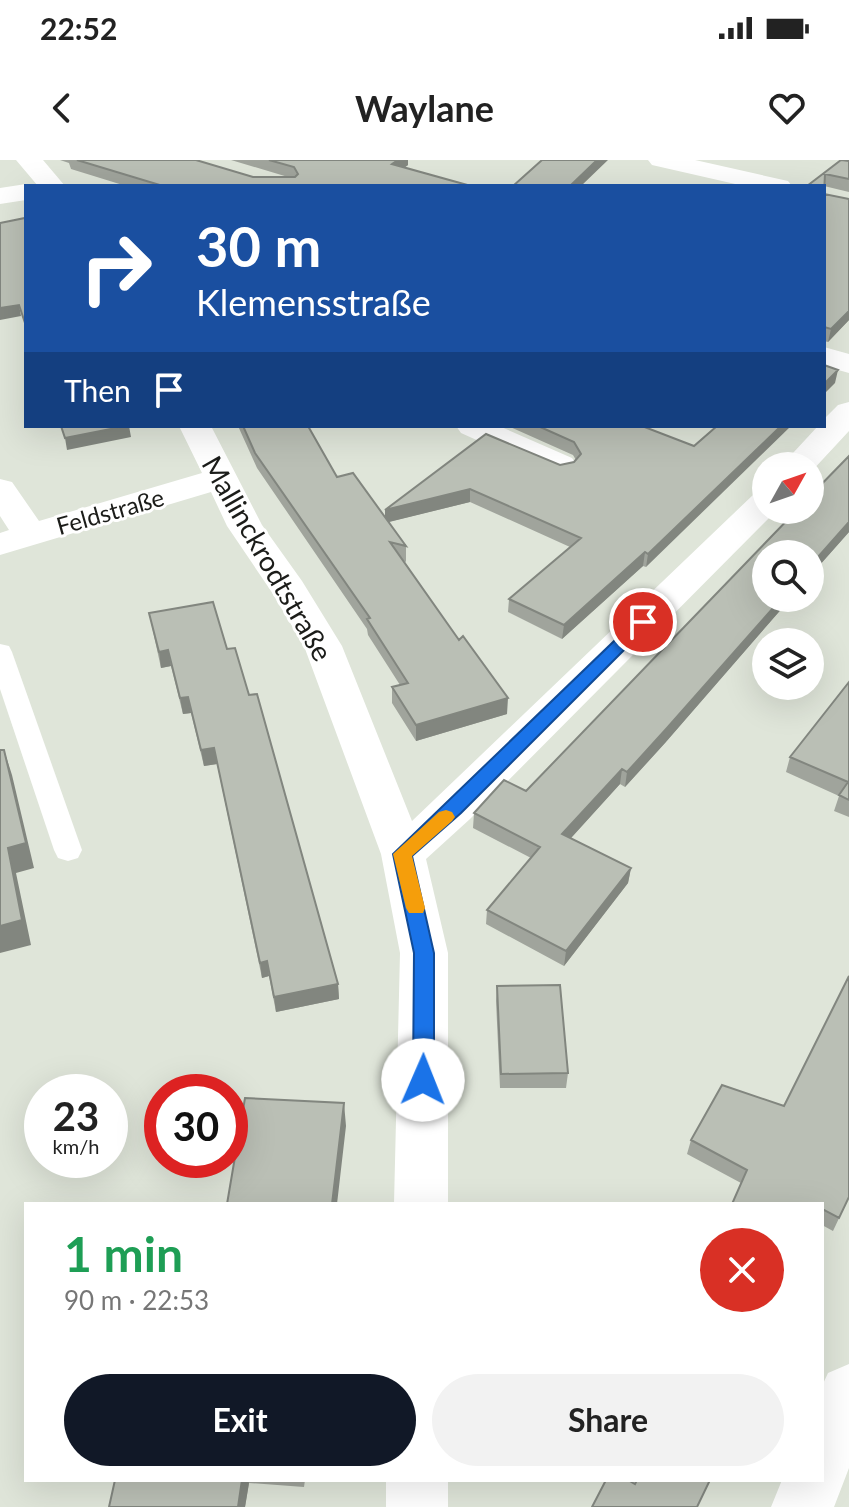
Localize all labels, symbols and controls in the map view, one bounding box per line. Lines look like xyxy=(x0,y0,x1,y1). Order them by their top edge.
text: 22:52 xyxy=(40,10,117,46)
icon: back xyxy=(40,86,84,130)
text: Waylane xyxy=(355,86,494,130)
icon: heart xyxy=(765,86,809,130)
text: 30 m xyxy=(196,212,321,279)
icon: right xyxy=(64,216,168,320)
text: Klemensstraße xyxy=(196,280,431,324)
icon: arrive xyxy=(147,368,191,412)
text: Then xyxy=(64,372,131,408)
street label: Mallinckrodtstraße xyxy=(196,450,340,666)
north arrow xyxy=(752,452,824,524)
map controls xyxy=(752,452,824,700)
street label: Feldstraße xyxy=(53,482,167,540)
button: search xyxy=(752,540,824,612)
pin xyxy=(609,588,677,656)
icon: arrive xyxy=(621,600,665,644)
button: layers xyxy=(752,628,824,700)
position arrow xyxy=(381,1038,465,1122)
speed limit sign: 30 xyxy=(144,1074,248,1178)
text: 23 xyxy=(53,1092,99,1140)
text: km/h xyxy=(53,1134,99,1158)
text: 1 min xyxy=(64,1225,183,1282)
button: close xyxy=(700,1228,784,1312)
text: 90 m · 22:53 xyxy=(64,1284,209,1316)
button: Exit xyxy=(64,1374,416,1466)
button: Share xyxy=(432,1374,784,1466)

